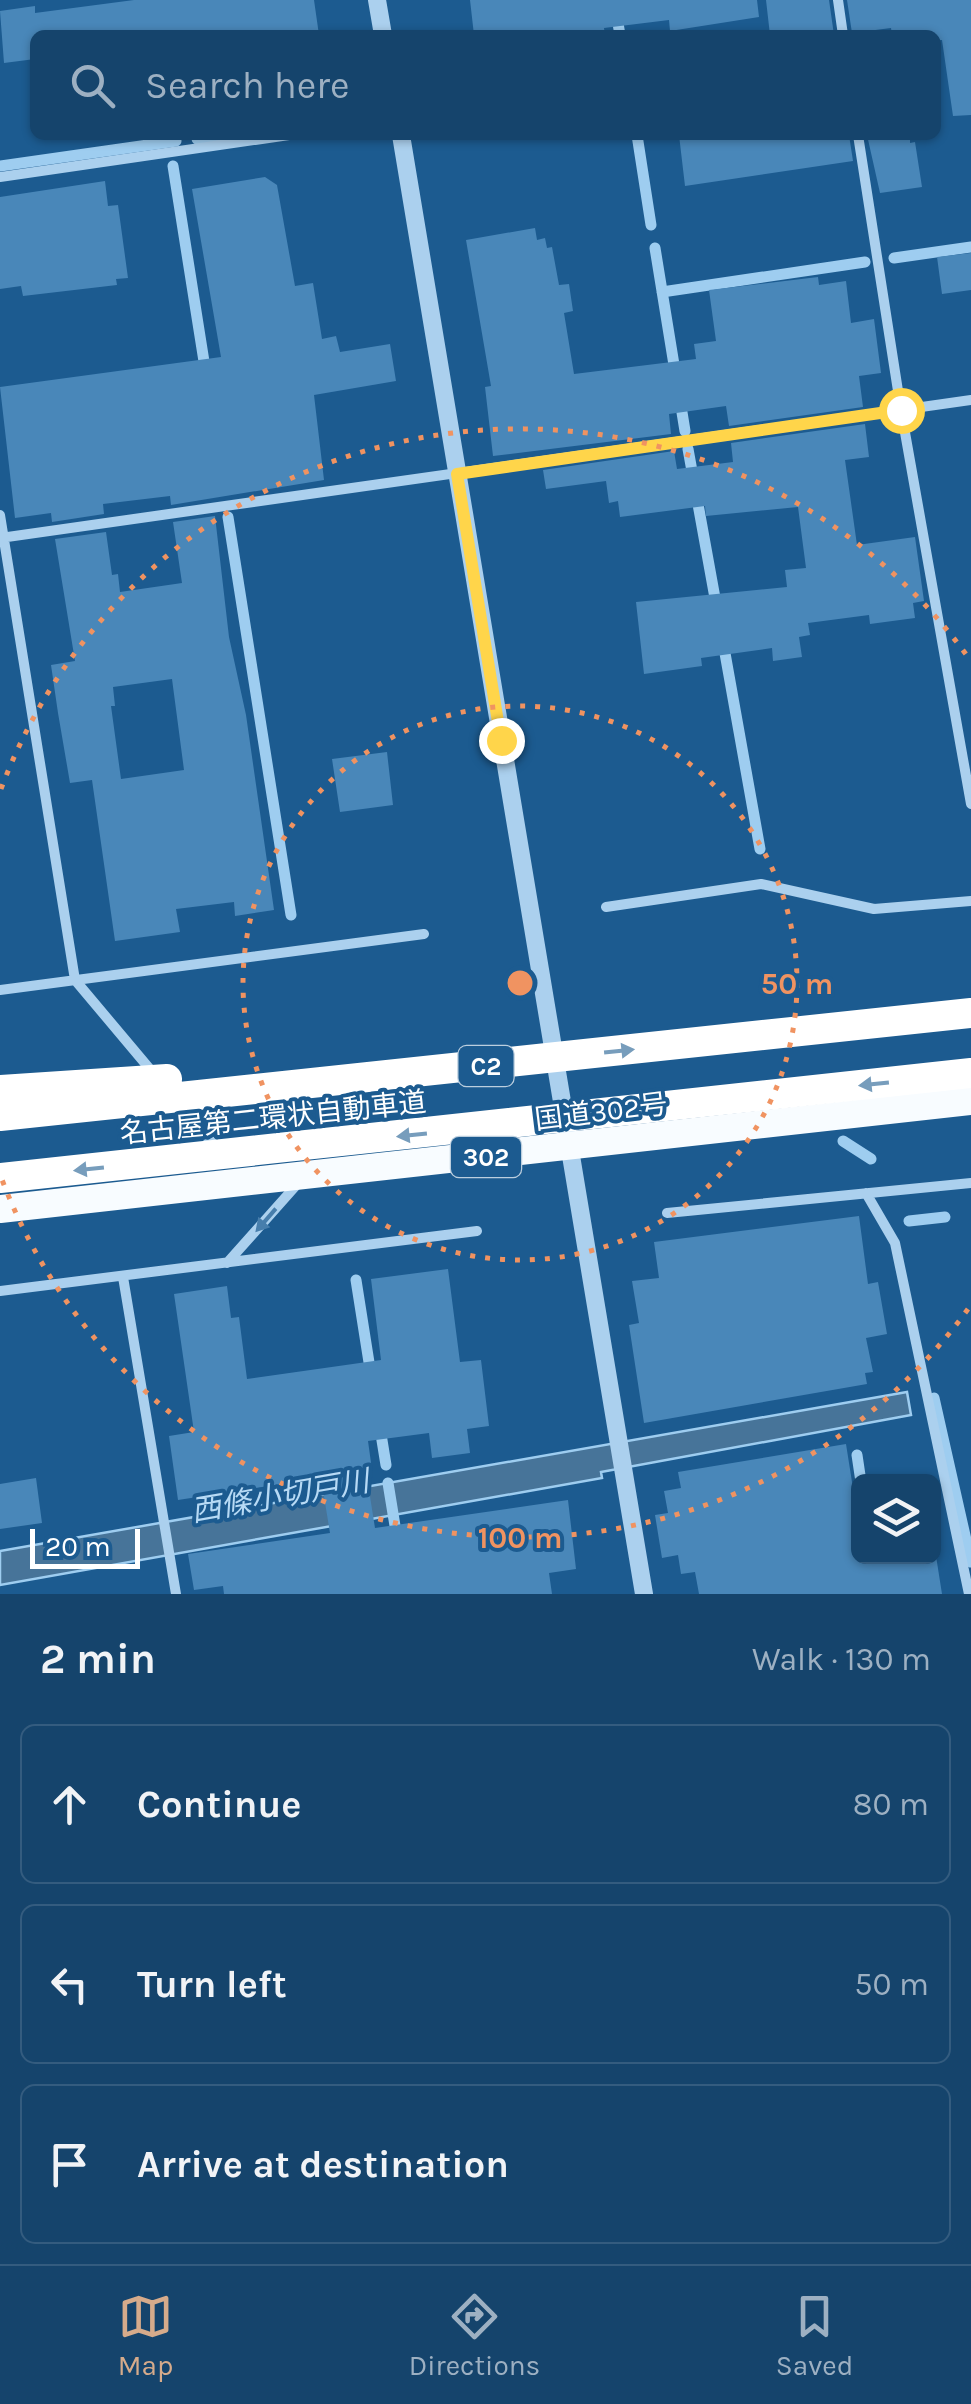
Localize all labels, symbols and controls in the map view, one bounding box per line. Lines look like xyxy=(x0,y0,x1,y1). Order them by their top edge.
search box xyxy=(30,30,941,140)
icon: search xyxy=(65,58,120,113)
text: Search here xyxy=(145,63,349,108)
route start xyxy=(879,388,925,434)
route end xyxy=(479,718,525,764)
centre of rings xyxy=(502,965,538,1001)
text: 50 m xyxy=(761,966,833,1002)
one-way arrow xyxy=(604,1043,636,1059)
road number: C2 xyxy=(458,1046,514,1086)
one-way arrow xyxy=(858,1076,889,1092)
street label: 名古屋第二環状自動車道 xyxy=(118,1085,428,1150)
street label: 国道302号 xyxy=(533,1087,669,1136)
one-way arrow xyxy=(395,1127,427,1143)
road number: 302 xyxy=(451,1137,521,1177)
one-way arrow xyxy=(72,1161,104,1177)
one-way arrow xyxy=(255,1207,277,1232)
water label: 西條小切戸川 xyxy=(188,1462,375,1529)
map controls xyxy=(851,1474,941,1564)
button: layers xyxy=(851,1474,941,1564)
text: 100 m xyxy=(478,1520,562,1556)
scale bar xyxy=(30,1524,140,1568)
text: 20 m xyxy=(45,1530,111,1563)
text: 2 min xyxy=(40,1634,156,1684)
text: Walk · 130 m xyxy=(752,1641,931,1678)
icon: ahead xyxy=(42,1777,97,1832)
text: Continue xyxy=(137,1782,301,1827)
text: 80 m xyxy=(853,1786,929,1823)
icon: left xyxy=(42,1957,97,2012)
text: Turn left xyxy=(137,1962,287,2007)
text: 50 m xyxy=(854,1966,929,2003)
icon: arrive xyxy=(42,2137,97,2192)
text: Arrive at destination xyxy=(137,2142,509,2187)
tab: Map xyxy=(118,2289,173,2382)
tab: Directions xyxy=(409,2289,540,2382)
tab: Saved xyxy=(776,2289,853,2382)

